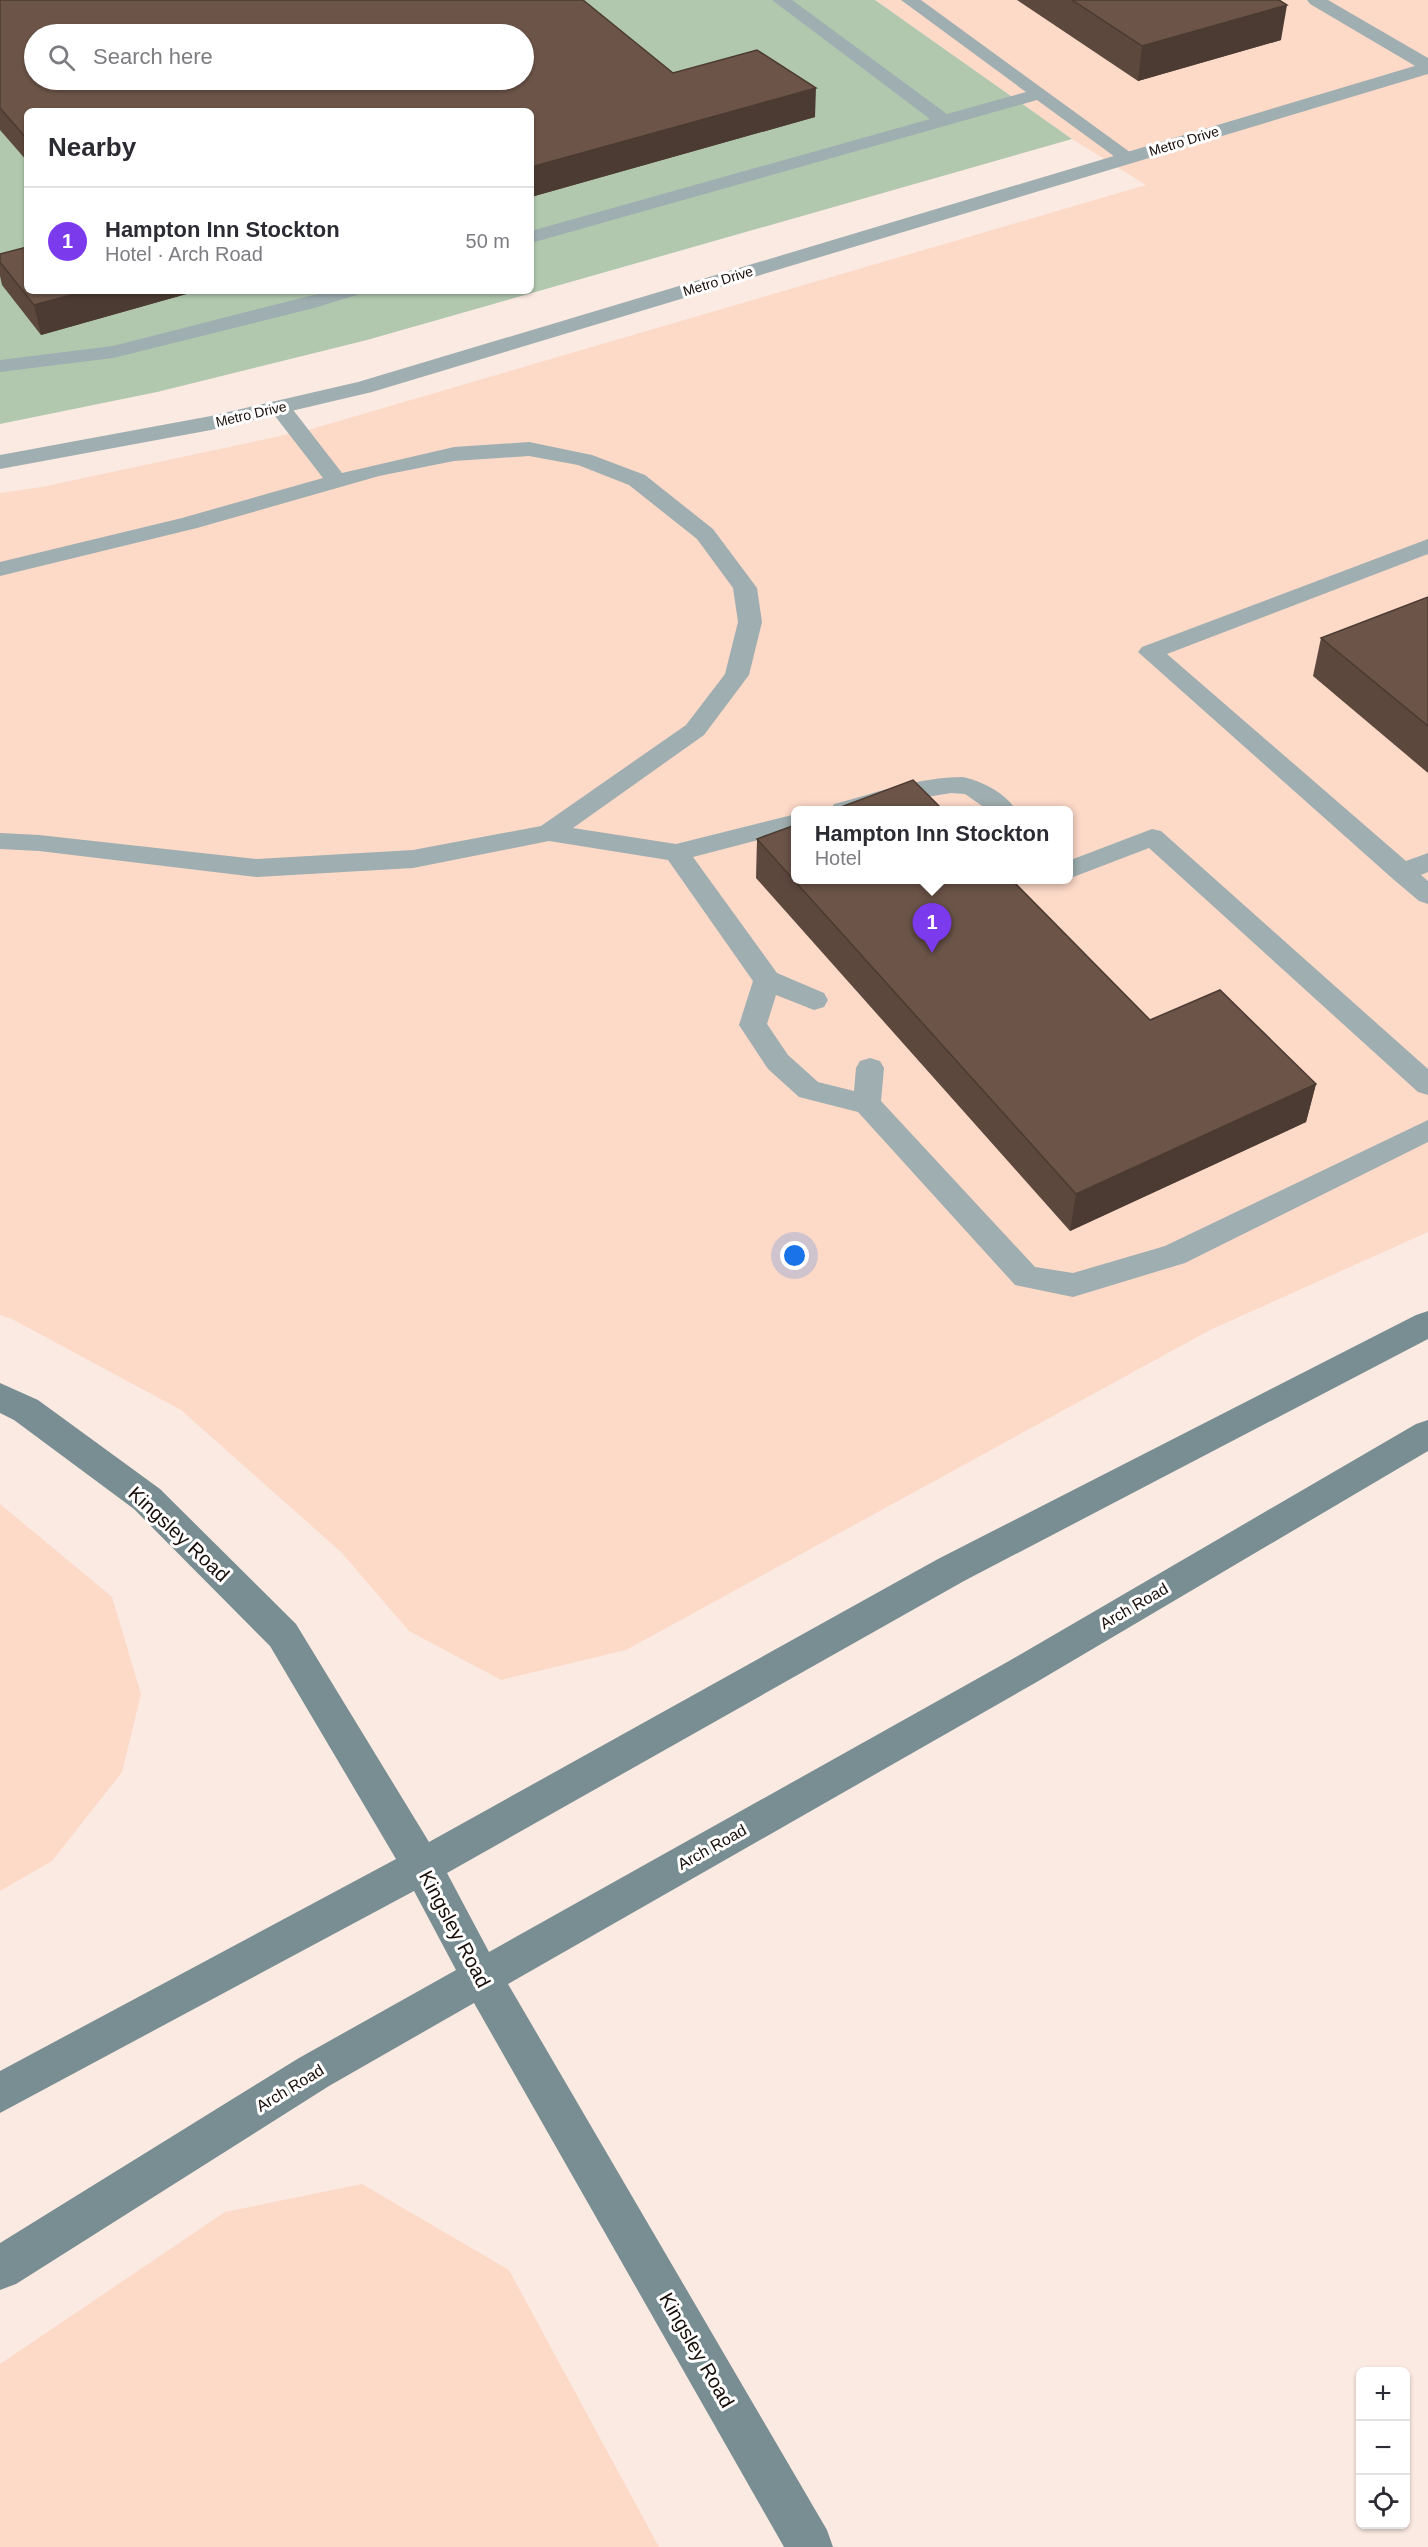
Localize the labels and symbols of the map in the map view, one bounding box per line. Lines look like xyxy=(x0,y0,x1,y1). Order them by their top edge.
street label: Metro Drive xyxy=(1147,123,1221,159)
street label: Metro Drive xyxy=(681,263,755,299)
street label: Metro Drive xyxy=(214,398,288,430)
pin: 1 xyxy=(912,904,952,953)
your location xyxy=(780,1241,809,1270)
street label: Kingsley Road xyxy=(124,1482,234,1586)
street label: Arch Road xyxy=(1097,1580,1171,1632)
street label: Arch Road xyxy=(675,1821,749,1873)
street label: Kingsley Road xyxy=(415,1867,495,1991)
street label: Arch Road xyxy=(253,2061,327,2115)
street label: Kingsley Road xyxy=(655,2289,739,2411)

